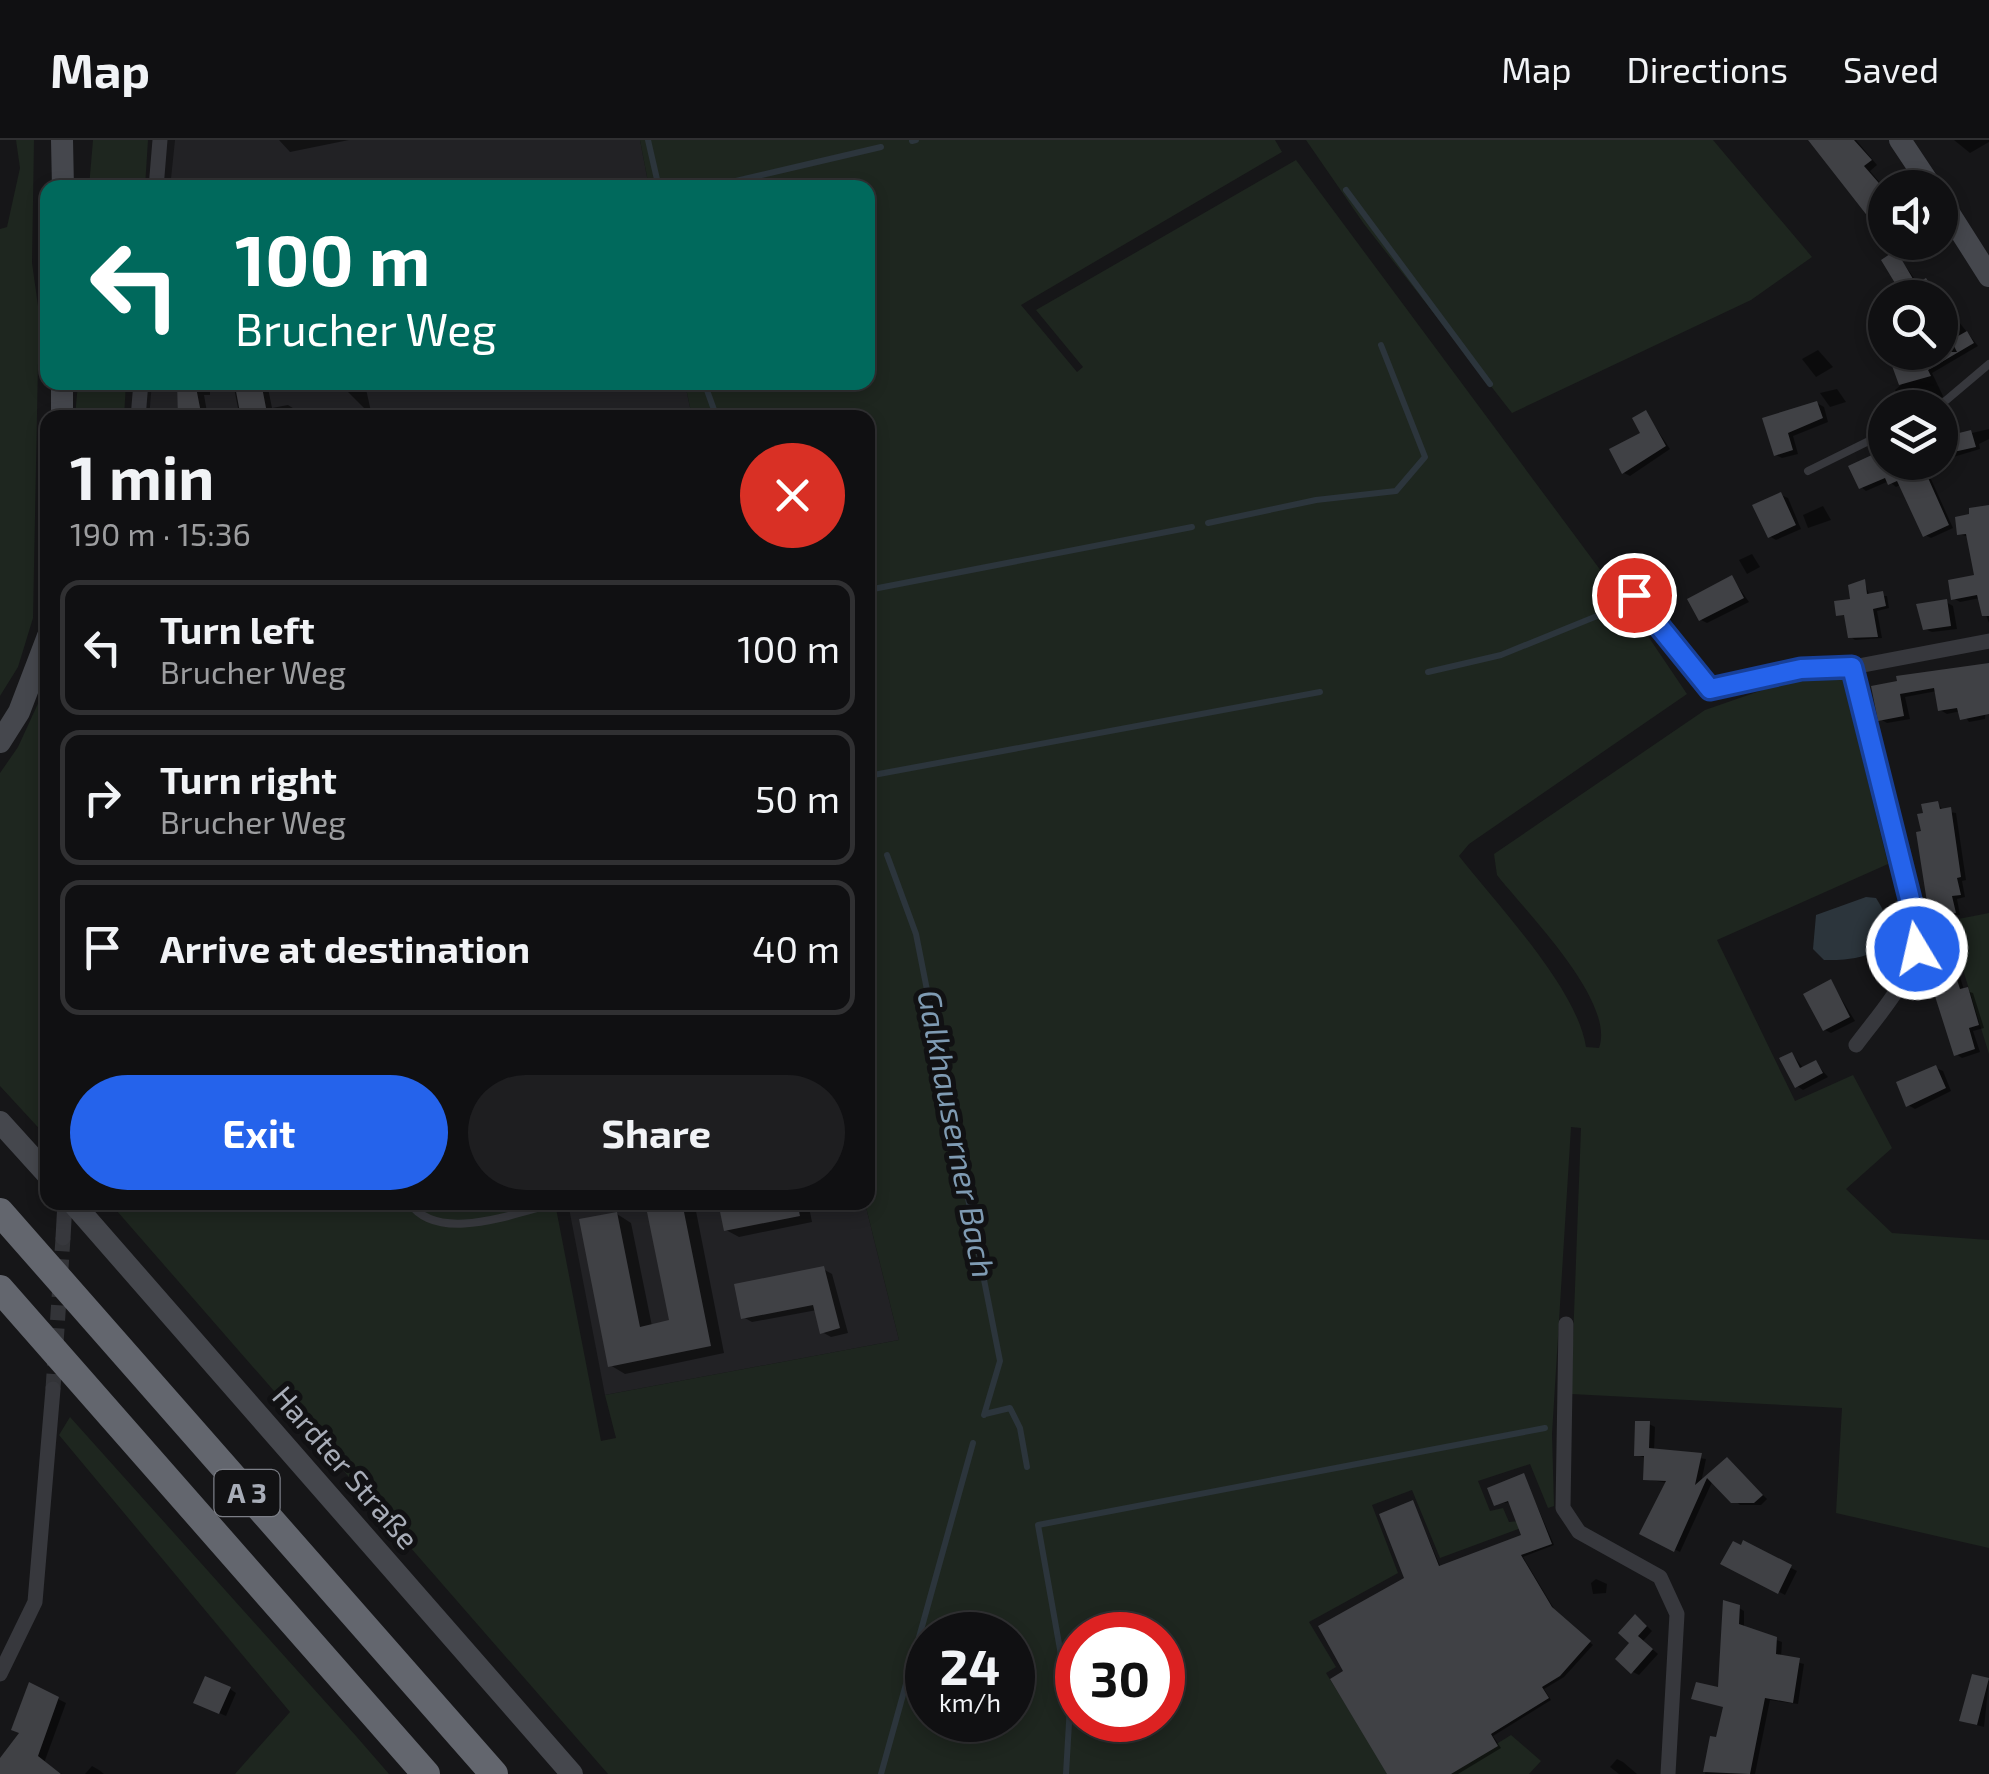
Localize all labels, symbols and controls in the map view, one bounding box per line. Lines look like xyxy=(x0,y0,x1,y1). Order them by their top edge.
text: Map xyxy=(50,40,150,98)
text: Map xyxy=(1501,48,1572,90)
text: Directions xyxy=(1627,48,1788,90)
text: Saved xyxy=(1843,48,1939,90)
map controls xyxy=(1868,170,1958,480)
button: sound xyxy=(1868,170,1958,260)
text: 100 m xyxy=(235,216,430,300)
icon: left xyxy=(70,220,200,350)
button: search xyxy=(1868,280,1958,370)
text: Brucher Weg xyxy=(235,301,497,355)
button: layers xyxy=(1868,390,1958,480)
text: 1 min xyxy=(70,440,214,512)
button: close xyxy=(740,443,845,548)
text: 190 m · 15:36 xyxy=(70,514,251,552)
pin xyxy=(1592,553,1677,638)
icon: arrive xyxy=(1607,568,1662,623)
text: Turn left xyxy=(160,606,315,652)
icon: left xyxy=(75,620,130,675)
text: 100 m xyxy=(737,625,840,671)
text: Brucher Weg xyxy=(160,652,346,690)
text: Turn right xyxy=(160,756,337,802)
icon: right xyxy=(75,770,130,825)
text: 50 m xyxy=(755,775,840,821)
text: Brucher Weg xyxy=(160,802,346,840)
position arrow xyxy=(1865,897,1969,1001)
icon: arrive xyxy=(75,920,130,975)
text: Arrive at destination xyxy=(160,925,530,971)
text: 40 m xyxy=(752,925,840,971)
water label: Galkhauserner Bach xyxy=(911,986,1005,1281)
button: Exit xyxy=(70,1075,448,1190)
button: Share xyxy=(468,1075,845,1190)
street label: Hardter Straße xyxy=(266,1378,427,1555)
road number: A 3 xyxy=(214,1470,280,1516)
speed limit sign: 30 xyxy=(1055,1612,1185,1742)
text: 24 xyxy=(940,1635,1000,1695)
text: km/h xyxy=(939,1687,1001,1717)

